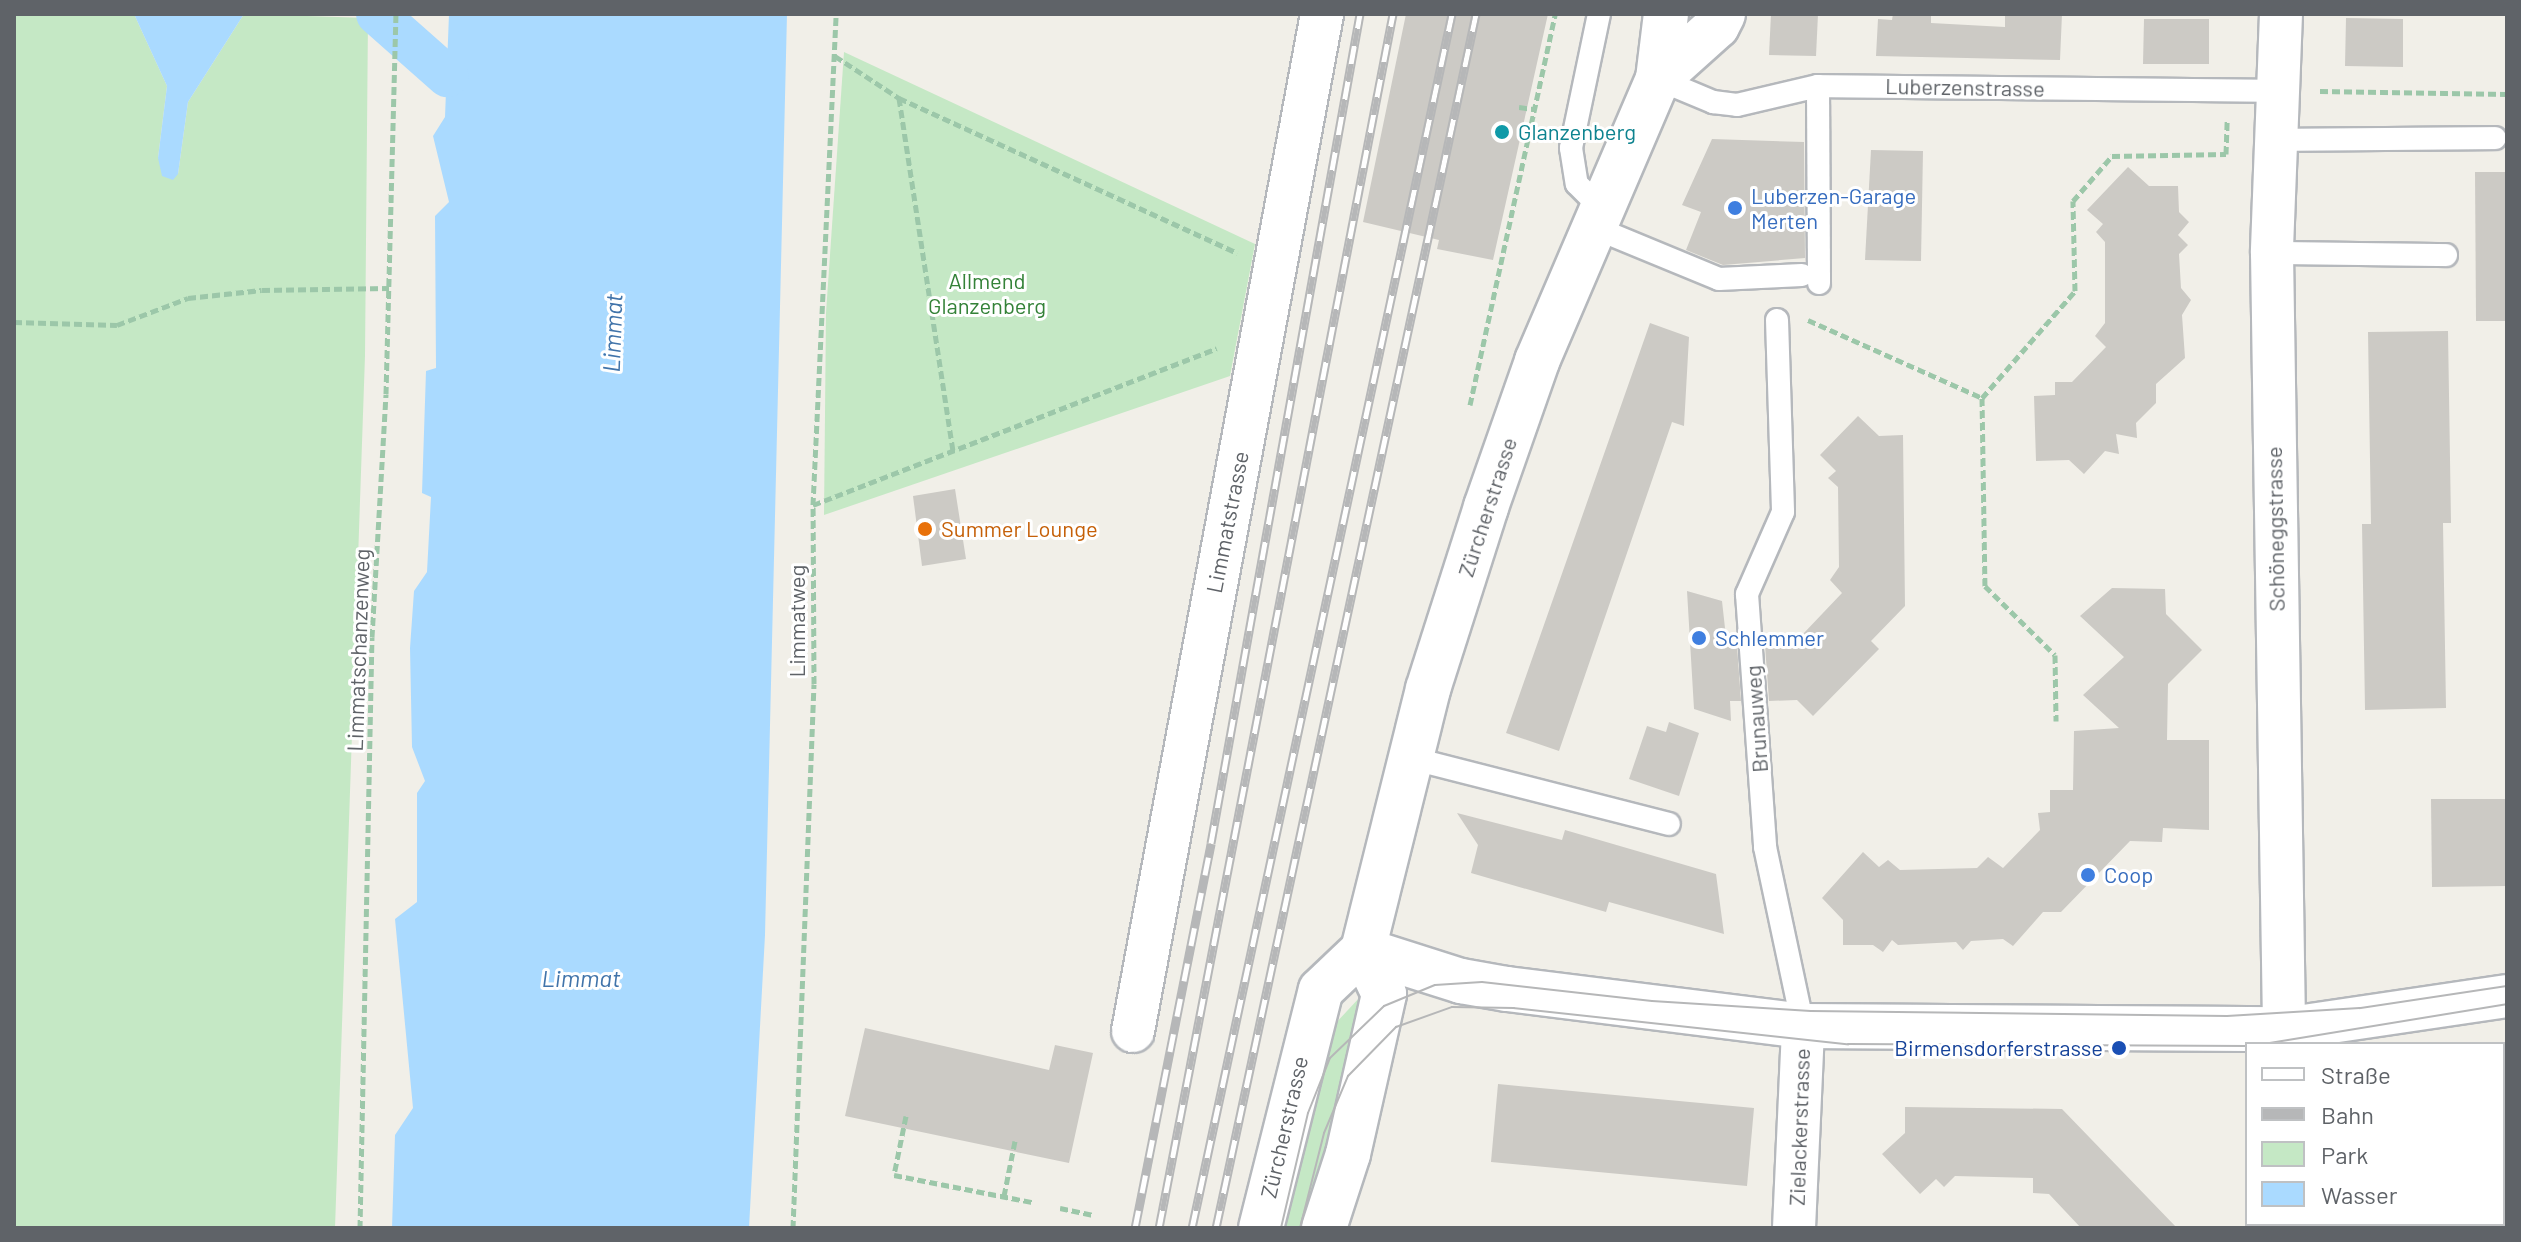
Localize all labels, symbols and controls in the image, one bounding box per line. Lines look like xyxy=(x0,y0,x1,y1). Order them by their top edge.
street label: Luberzenstrasse xyxy=(1885,72,2045,102)
place label: Glanzenberg xyxy=(1518,119,1636,145)
marker: Glanzenberg xyxy=(1493,123,1511,141)
place label: Luberzen-Garage Merten xyxy=(1751,182,1916,234)
marker: Luberzen-Garage Merten xyxy=(1726,199,1744,217)
park label: Allmend Glanzenberg xyxy=(928,267,1046,318)
water label: Limmat xyxy=(596,293,628,373)
street label: Zürcherstrasse xyxy=(1452,434,1522,580)
street label: Schöneggstrasse xyxy=(2260,446,2290,612)
street label: Limmatstrasse xyxy=(1200,449,1254,595)
place label: Summer Lounge xyxy=(941,516,1098,542)
marker: Summer Lounge xyxy=(916,520,934,538)
street label: Limmatschanzenweg xyxy=(341,548,375,752)
street label: Limmatweg xyxy=(784,565,810,677)
place label: Schlemmer xyxy=(1715,625,1824,651)
marker: Schlemmer xyxy=(1690,629,1708,647)
street label: Brunauweg xyxy=(1739,664,1773,774)
place label: Coop xyxy=(2104,862,2153,888)
marker: Coop xyxy=(2079,866,2097,884)
water label: Limmat xyxy=(542,964,620,992)
place label: Birmensdorferstrasse xyxy=(1894,1035,2103,1061)
marker: Birmensdorferstrasse xyxy=(2110,1039,2128,1057)
legend xyxy=(2245,1042,2505,1226)
street label: Zielackerstrasse xyxy=(1783,1048,1815,1206)
street label: Zürcherstrasse xyxy=(1255,1053,1313,1201)
text: Straße xyxy=(2321,1060,2391,1089)
text: Bahn xyxy=(2321,1100,2374,1129)
text: Park xyxy=(2321,1140,2368,1169)
text: Wasser xyxy=(2321,1180,2397,1209)

